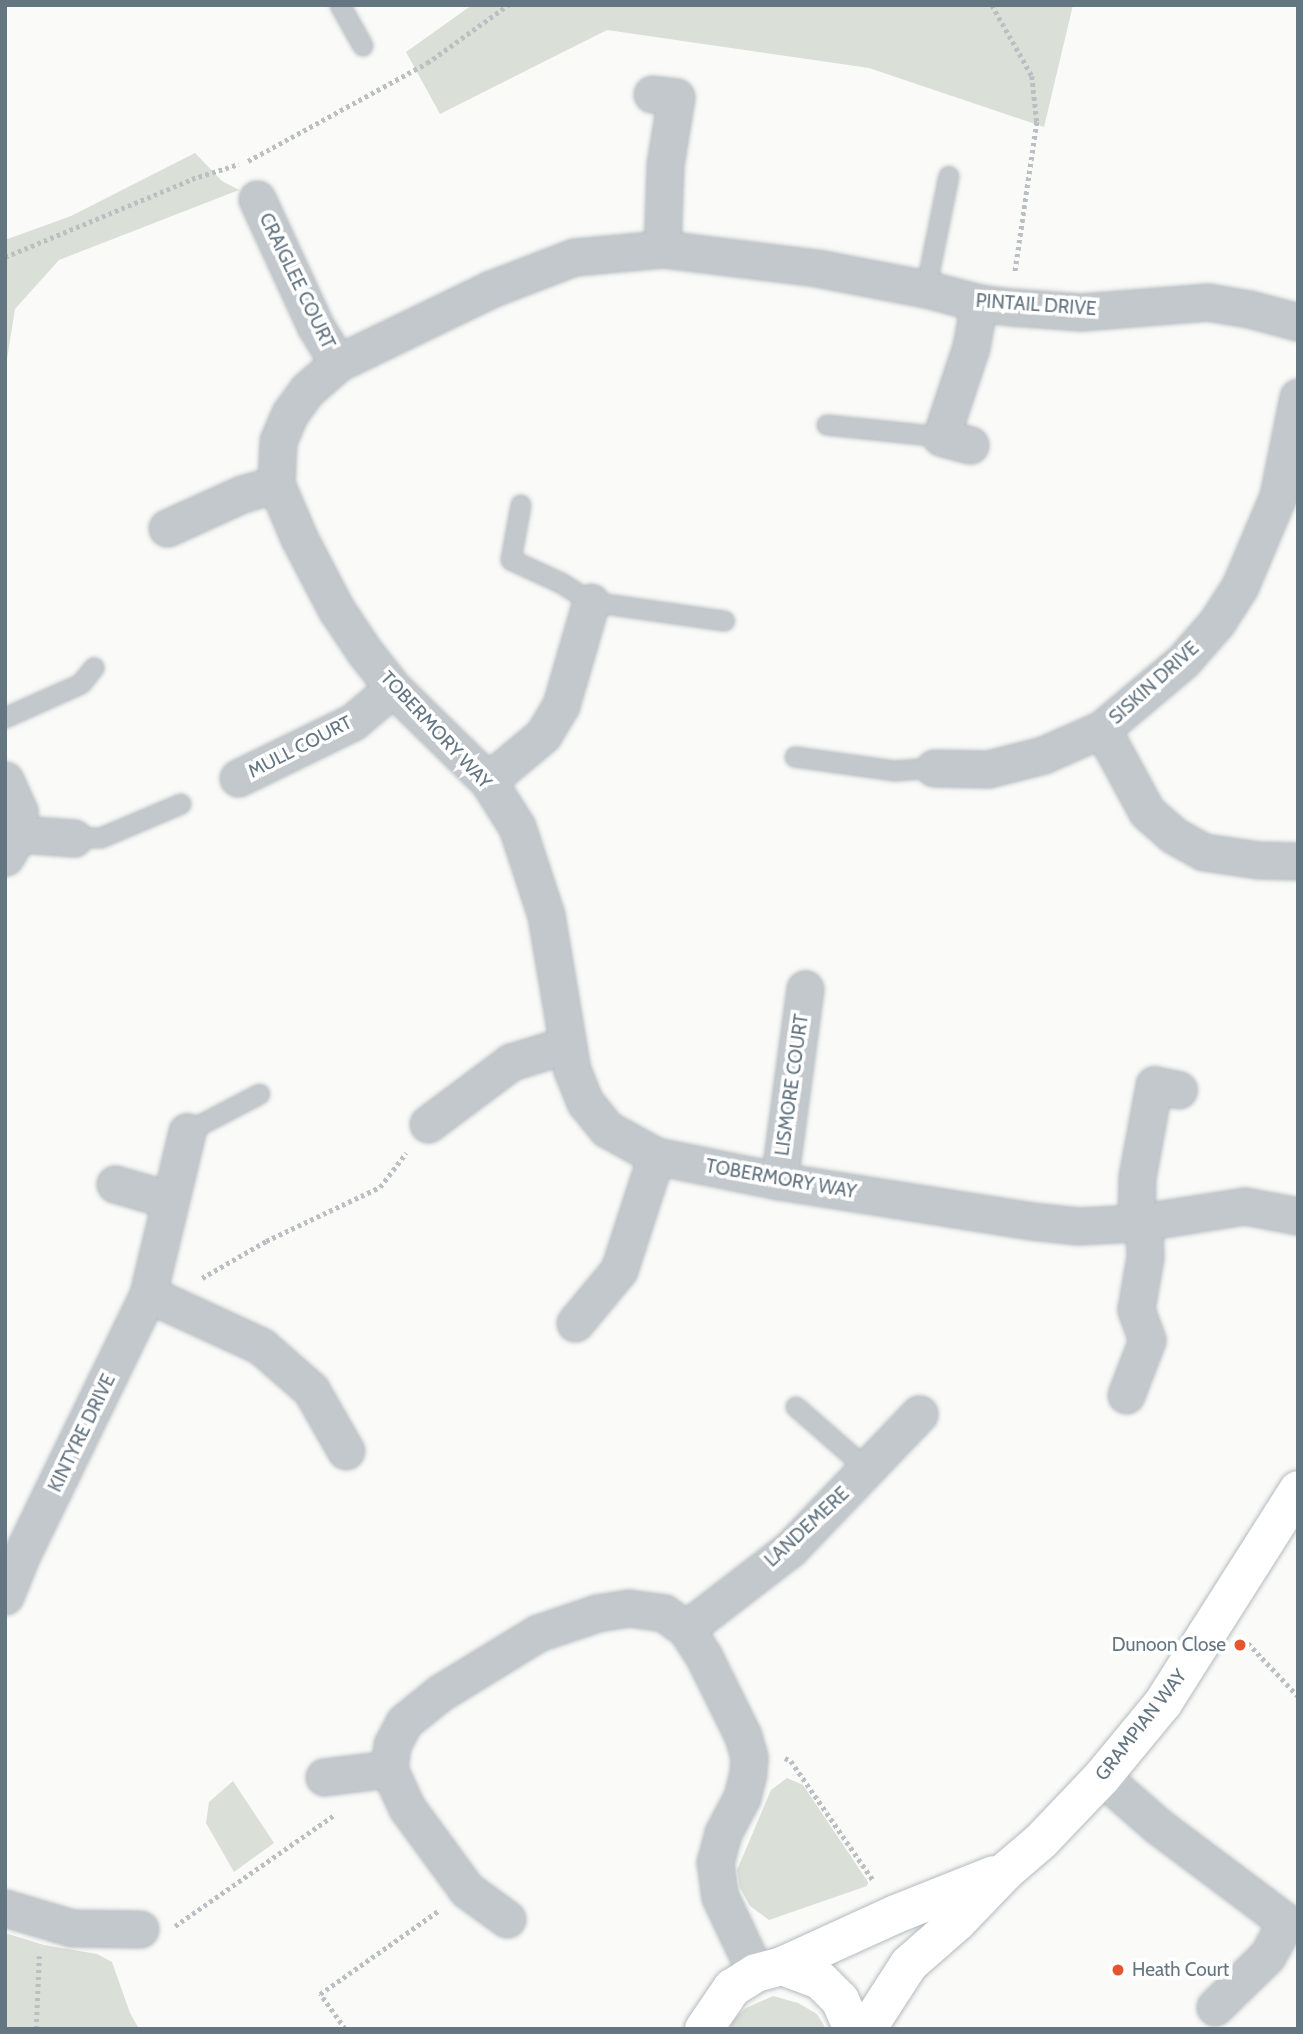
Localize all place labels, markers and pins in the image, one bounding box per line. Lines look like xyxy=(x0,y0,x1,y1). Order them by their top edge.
place label: Dunoon Close xyxy=(1112,1634,1226,1656)
marker: Dunoon Close xyxy=(1232,1637,1248,1653)
place label: Heath Court xyxy=(1132,1959,1229,1981)
marker: Heath Court xyxy=(1110,1962,1126,1978)

